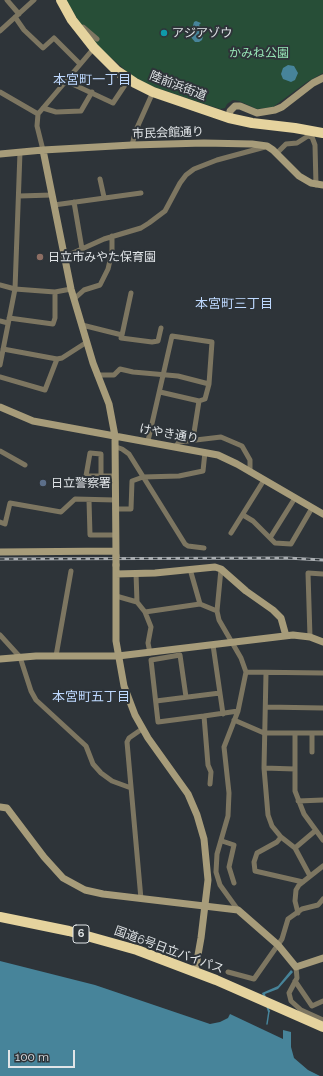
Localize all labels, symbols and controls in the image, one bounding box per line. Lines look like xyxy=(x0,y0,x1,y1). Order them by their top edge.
place label: アジアゾウ xyxy=(172,26,232,40)
marker: アジアゾウ xyxy=(159,28,169,38)
park label: かみね公園 xyxy=(229,46,289,60)
street label: 陸前浜街道 xyxy=(147,69,209,103)
district label: 本宮町一丁目 xyxy=(53,72,131,88)
street label: 市民会館通り xyxy=(132,125,204,141)
place label: 日立市みやた保育園 xyxy=(48,250,156,264)
marker: 日立市みやた保育園 xyxy=(35,252,45,262)
district label: 本宮町三丁目 xyxy=(195,296,273,312)
street label: けやき通り xyxy=(138,422,200,446)
place label: 日立警察署 xyxy=(51,476,111,490)
marker: 日立警察署 xyxy=(38,478,48,488)
district label: 本宮町五丁目 xyxy=(52,689,130,705)
street label: 国道6号日立バイパス xyxy=(112,924,226,976)
road number: 6 xyxy=(73,925,89,943)
scale bar xyxy=(10,1042,77,1068)
text: 100 m xyxy=(15,1050,49,1064)

